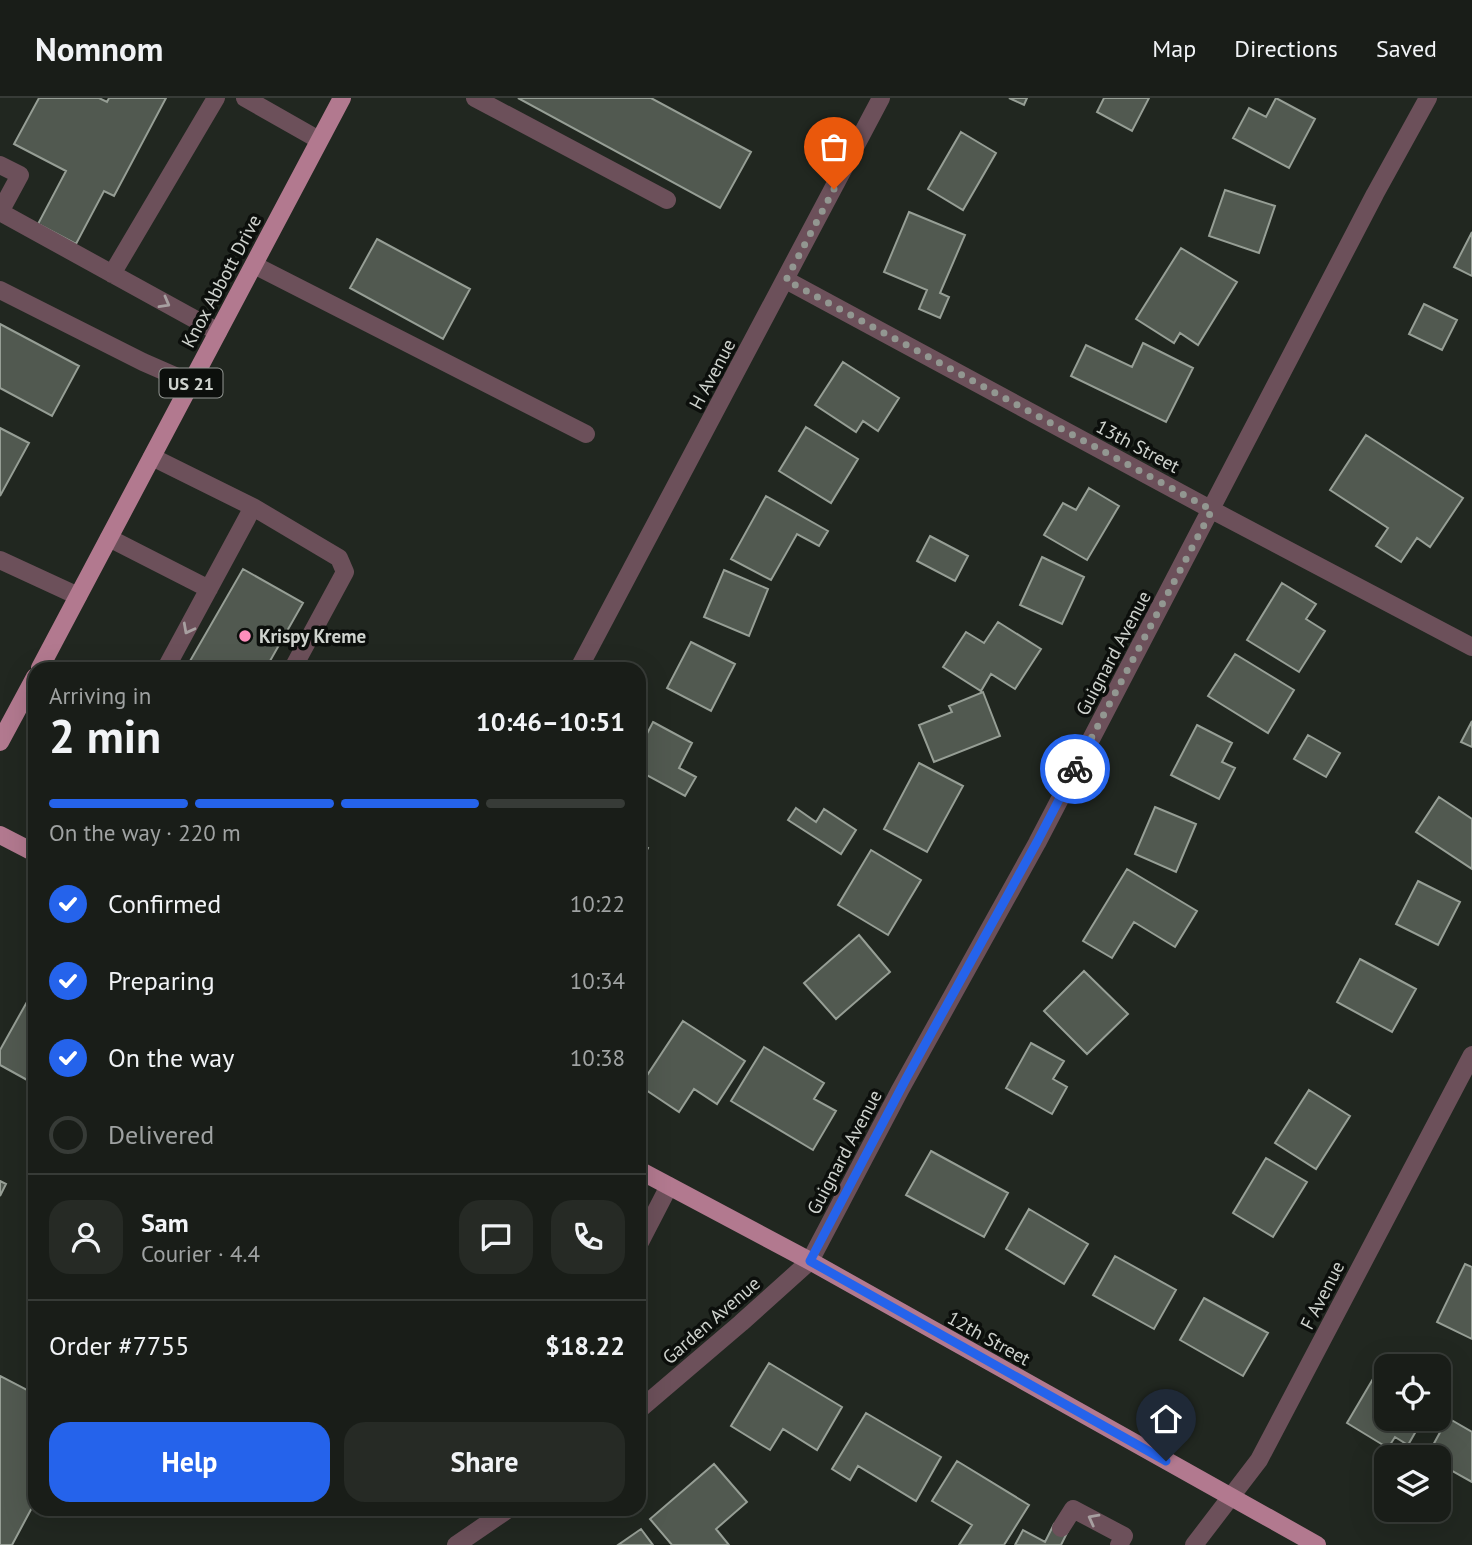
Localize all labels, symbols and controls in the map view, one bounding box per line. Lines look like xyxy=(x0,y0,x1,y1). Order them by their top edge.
text: Nomnom xyxy=(35,27,163,70)
text: Map xyxy=(1152,33,1196,64)
text: Directions xyxy=(1234,33,1338,64)
text: Saved xyxy=(1376,33,1437,64)
pin xyxy=(804,117,864,189)
icon: bag xyxy=(815,128,853,166)
street label: Knox Abbott Drive xyxy=(176,210,266,352)
one-way arrow xyxy=(158,295,171,308)
street label: H Avenue xyxy=(683,335,741,413)
road number: US 21 xyxy=(160,368,222,398)
street label: 13th Street xyxy=(1092,414,1184,478)
street label: Guignard Avenue xyxy=(1070,587,1156,719)
one-way arrow xyxy=(183,621,196,634)
place label: Krispy Kreme xyxy=(259,624,366,648)
marker: Krispy Kreme xyxy=(237,628,253,644)
text: Arriving in xyxy=(49,681,151,710)
text: 10:46–10:51 xyxy=(476,705,625,738)
text: 2 min xyxy=(49,706,161,766)
courier xyxy=(1040,734,1110,804)
icon: bike xyxy=(1056,750,1094,788)
text: On the way · 220 m xyxy=(49,818,241,847)
icon: check xyxy=(49,885,87,923)
text: Confirmed xyxy=(108,887,221,920)
text: 10:22 xyxy=(570,889,625,918)
icon: check xyxy=(49,962,87,1000)
text: Preparing xyxy=(108,964,215,997)
text: 10:34 xyxy=(570,966,625,995)
icon: check xyxy=(49,1039,87,1077)
text: On the way xyxy=(108,1041,234,1074)
text: 10:38 xyxy=(570,1043,625,1072)
street label: Guignard Avenue xyxy=(801,1086,887,1218)
text: Delivered xyxy=(108,1118,214,1151)
button: person xyxy=(49,1200,123,1274)
button: chat xyxy=(459,1200,533,1274)
button: phone xyxy=(551,1200,625,1274)
text: Sam xyxy=(141,1206,189,1239)
text: Courier · 4.4 xyxy=(141,1239,260,1268)
street label: F Avenue xyxy=(1295,1257,1349,1333)
street label: Garden Avenue xyxy=(657,1271,765,1369)
street label: 12th Street xyxy=(943,1305,1035,1371)
text: Order #7755 xyxy=(49,1329,189,1362)
text: $18.22 xyxy=(545,1329,625,1362)
map controls xyxy=(1374,1354,1451,1522)
button: locate xyxy=(1374,1354,1451,1431)
pin xyxy=(1136,1389,1196,1461)
icon: home xyxy=(1147,1400,1185,1438)
button: Help xyxy=(49,1422,330,1502)
button: Share xyxy=(344,1422,625,1502)
button: layers xyxy=(1374,1445,1451,1522)
one-way arrow xyxy=(1088,1514,1101,1528)

